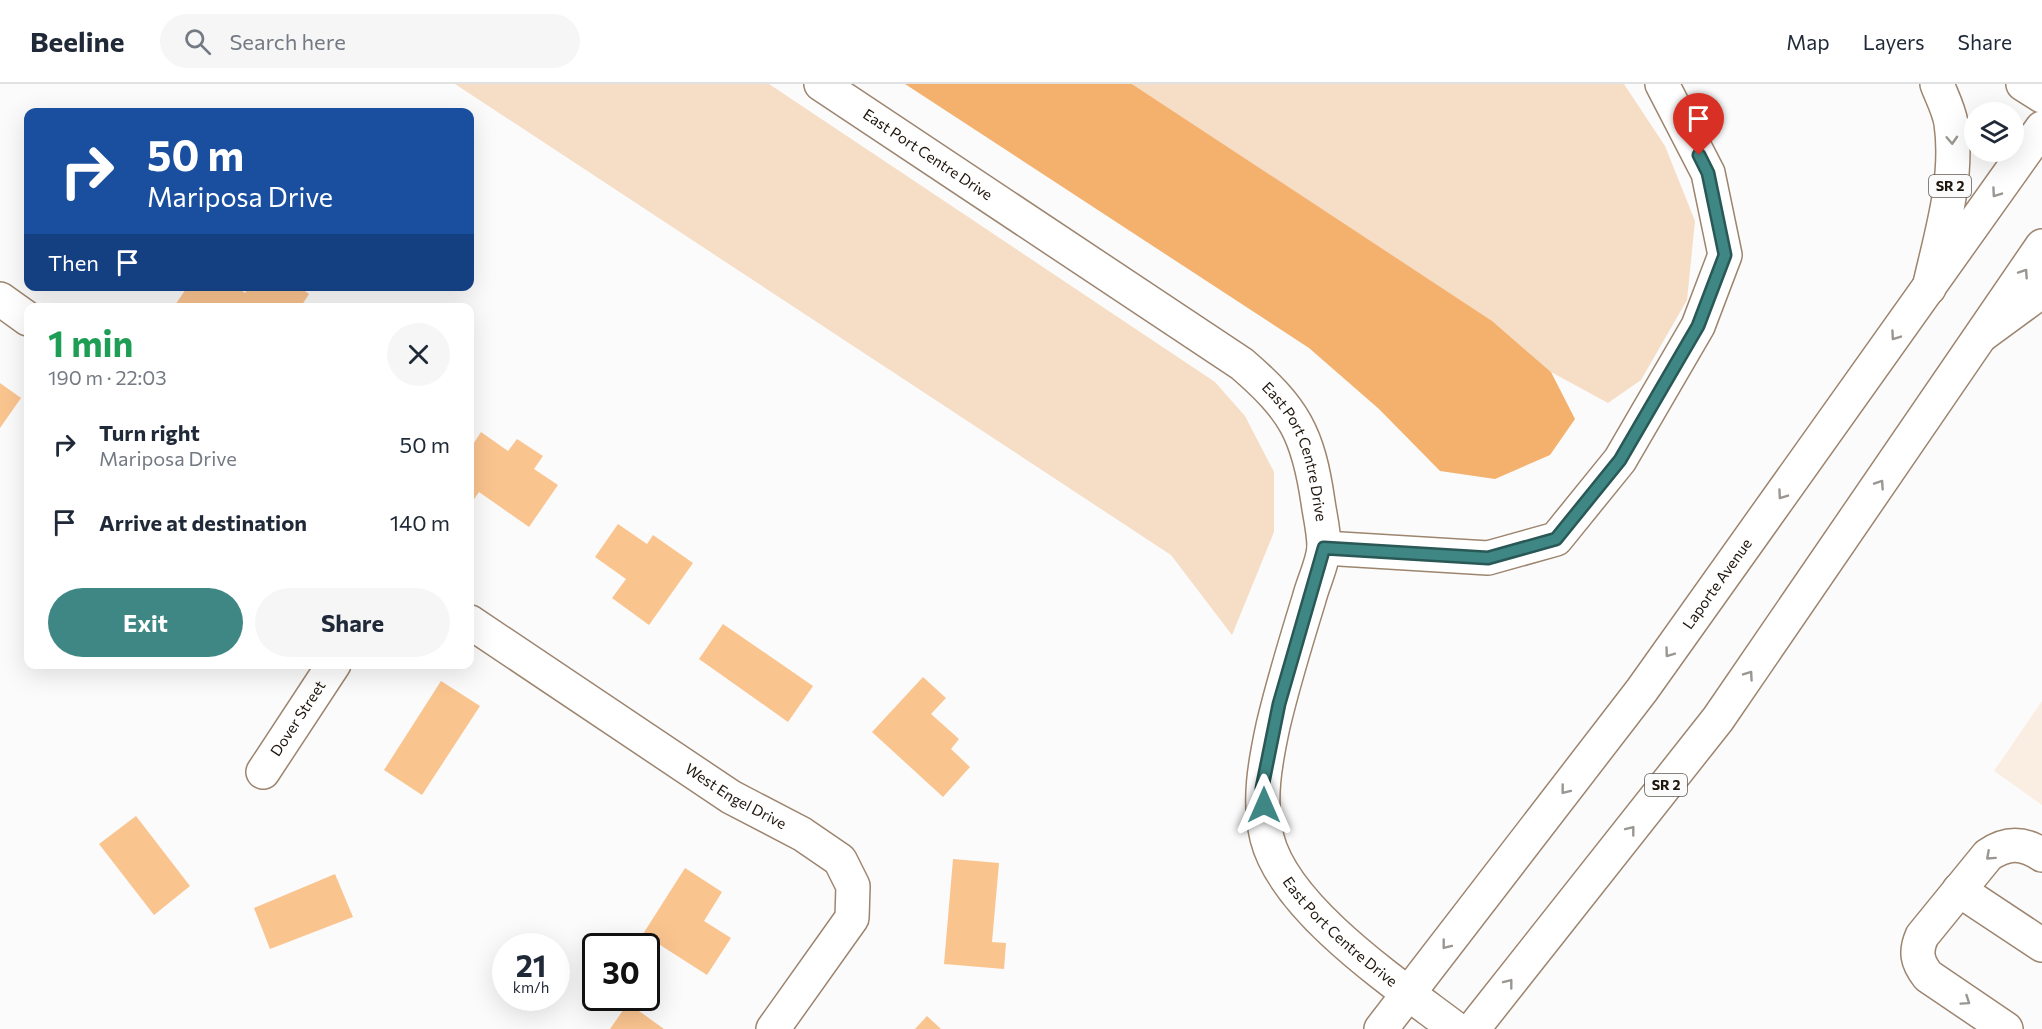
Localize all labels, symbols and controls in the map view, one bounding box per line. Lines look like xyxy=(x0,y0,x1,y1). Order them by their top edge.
search box xyxy=(160,14,580,68)
text: Beeline xyxy=(30,24,124,58)
icon: search xyxy=(181,25,214,58)
text: Search here xyxy=(229,28,346,55)
text: Map xyxy=(1786,29,1830,54)
text: Layers xyxy=(1863,29,1925,54)
text: Share xyxy=(1958,29,2012,54)
pin xyxy=(1673,93,1724,155)
icon: arrive xyxy=(1682,102,1715,135)
map controls xyxy=(1964,102,2024,162)
button: layers xyxy=(1964,102,2024,162)
street label: East Port Centre Drive xyxy=(860,105,996,204)
text: 50 m xyxy=(147,128,244,180)
icon: right xyxy=(48,132,126,210)
one-way arrow xyxy=(1945,136,1958,145)
road number: SR 2 xyxy=(1929,175,1971,197)
text: Mariposa Drive xyxy=(147,180,333,213)
one-way arrow xyxy=(1992,187,2003,198)
icon: arrive xyxy=(111,246,144,279)
text: Then xyxy=(48,249,99,276)
one-way arrow xyxy=(2016,269,2027,280)
text: 1 min xyxy=(48,320,133,364)
button: close xyxy=(387,323,450,386)
one-way arrow xyxy=(1891,329,1902,340)
text: 190 m · 22:03 xyxy=(48,365,167,389)
street label: East Port Centre Drive xyxy=(1259,378,1331,523)
text: Turn right xyxy=(99,419,200,446)
icon: right xyxy=(48,428,81,461)
text: 50 m xyxy=(400,431,450,458)
text: Mariposa Drive xyxy=(99,446,237,470)
one-way arrow xyxy=(1872,480,1883,491)
one-way arrow xyxy=(1778,488,1789,499)
icon: arrive xyxy=(48,506,81,539)
text: Arrive at destination xyxy=(99,509,307,536)
text: 140 m xyxy=(390,509,450,536)
street label: Laporte Avenue xyxy=(1678,534,1755,632)
button: Exit xyxy=(48,588,243,657)
button: Share xyxy=(255,588,450,657)
one-way arrow xyxy=(1665,647,1676,658)
one-way arrow xyxy=(1741,671,1752,682)
street label: Dover Street xyxy=(266,677,329,759)
street label: West Engel Drive xyxy=(682,759,790,832)
position arrow xyxy=(1232,773,1296,837)
road number: SR 2 xyxy=(1645,774,1687,796)
one-way arrow xyxy=(1561,784,1572,795)
one-way arrow xyxy=(1623,826,1634,837)
one-way arrow xyxy=(1986,849,1997,860)
street label: East Port Centre Drive xyxy=(1280,873,1401,990)
speed limit sign: 30 xyxy=(582,933,660,1011)
one-way arrow xyxy=(1442,938,1453,949)
text: 21 xyxy=(516,946,546,983)
text: km/h xyxy=(513,978,549,996)
one-way arrow xyxy=(1502,979,1513,990)
one-way arrow xyxy=(1959,994,1970,1005)

